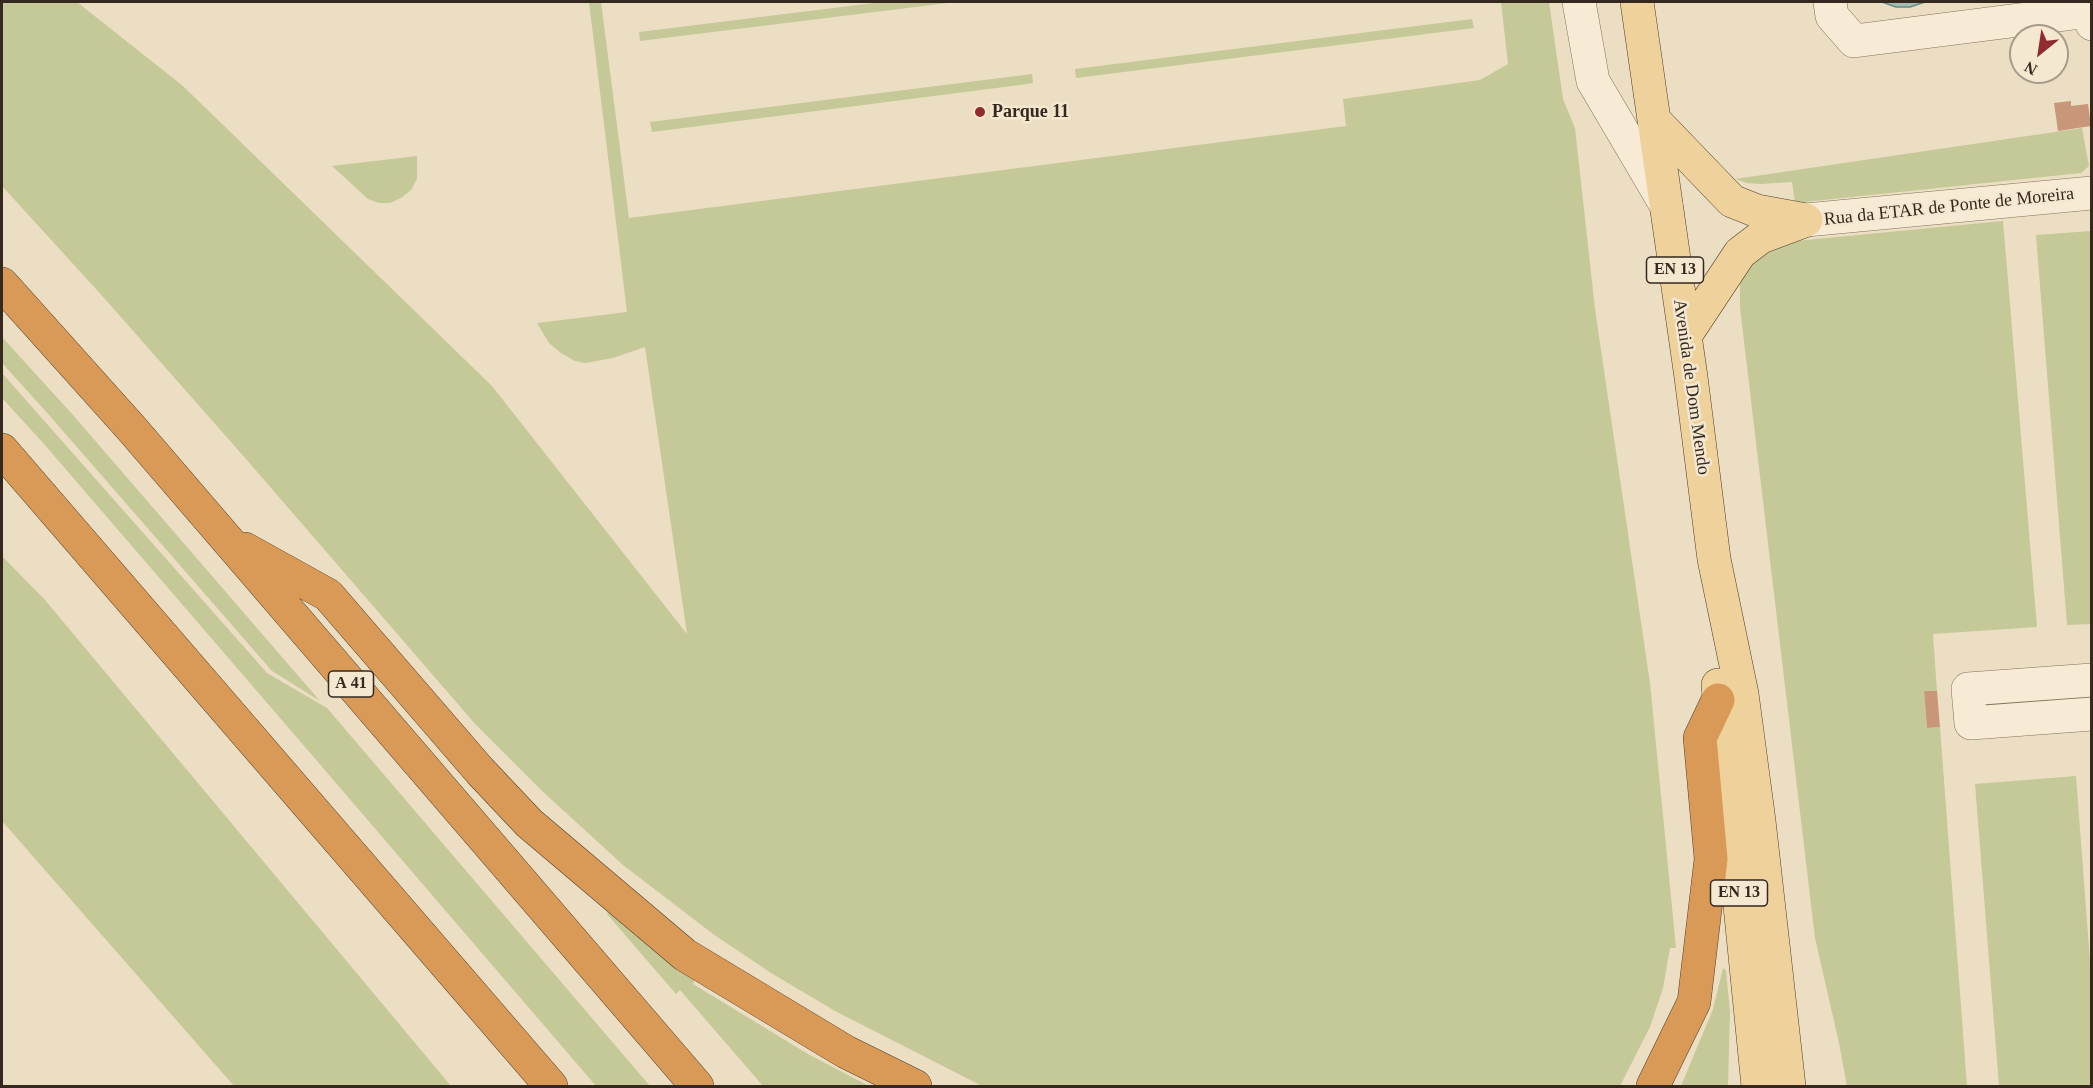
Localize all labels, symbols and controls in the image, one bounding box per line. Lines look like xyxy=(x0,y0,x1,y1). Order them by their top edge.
north arrow xyxy=(2009,24,2069,84)
text: N xyxy=(2021,58,2040,79)
place label: Parque 11 xyxy=(992,101,1069,123)
marker: Parque 11 xyxy=(973,105,987,119)
street label: Rua da ETAR de Ponte de Moreira xyxy=(1823,183,2075,231)
road number: EN 13 xyxy=(1646,257,1704,283)
street label: Avenida de Dom Mendo xyxy=(1668,298,1714,476)
road number: A 41 xyxy=(328,671,374,697)
road number: EN 13 xyxy=(1710,880,1768,906)

